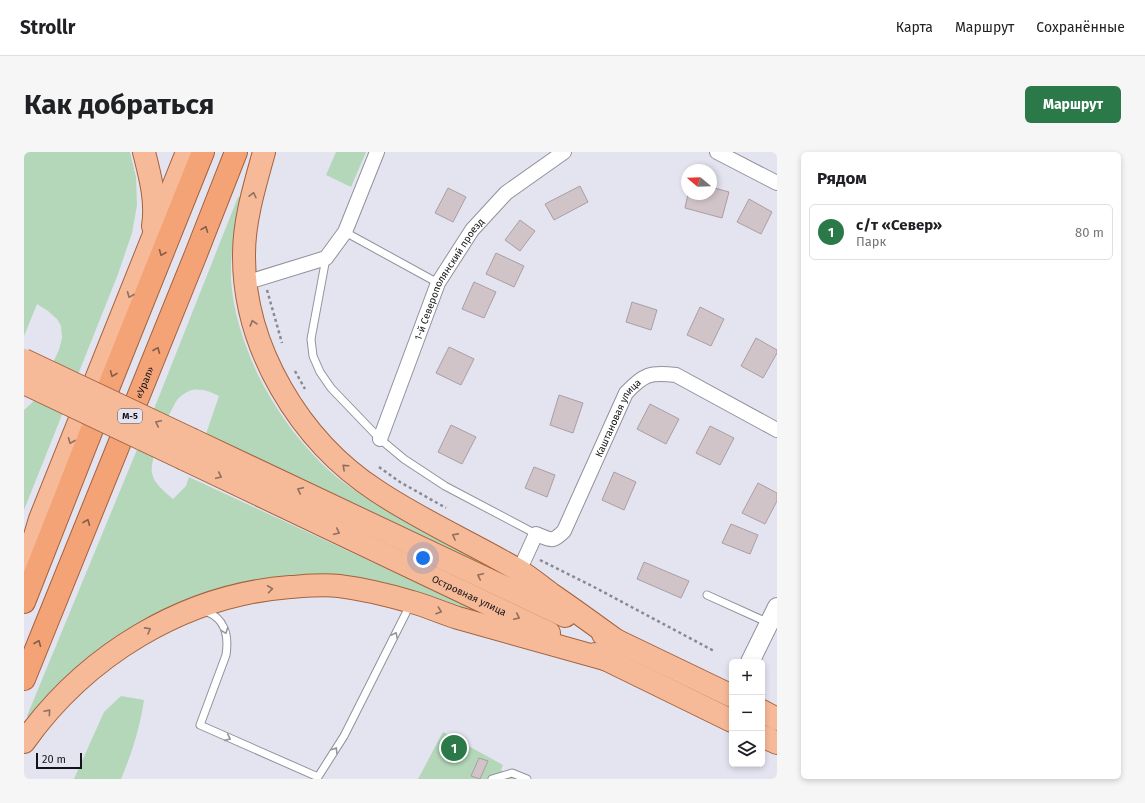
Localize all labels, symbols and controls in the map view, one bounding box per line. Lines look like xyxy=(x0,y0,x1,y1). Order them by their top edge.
text: Strollr xyxy=(20,16,75,39)
text: Карта xyxy=(896,19,933,36)
text: Маршрут xyxy=(955,19,1014,36)
text: Сохранённые xyxy=(1036,19,1125,36)
button: Маршрут xyxy=(1025,86,1121,123)
text: Как добраться xyxy=(24,88,214,121)
north arrow xyxy=(681,164,717,200)
text: Рядом xyxy=(817,168,867,189)
one-way arrow xyxy=(248,191,256,198)
street label: 1-й Северополянский проезд xyxy=(412,216,487,342)
text: с/т «Север» xyxy=(856,216,942,234)
text: 1 xyxy=(828,225,834,240)
text: 80 m xyxy=(1075,225,1104,240)
one-way arrow xyxy=(201,226,209,233)
text: Парк xyxy=(856,234,886,249)
one-way arrow xyxy=(159,249,167,257)
one-way arrow xyxy=(126,291,134,298)
one-way arrow xyxy=(249,320,258,327)
one-way arrow xyxy=(152,346,160,354)
street label: «Урал» xyxy=(133,364,157,401)
one-way arrow xyxy=(110,370,118,377)
street label: Каштановая улица xyxy=(593,377,644,459)
road number: М-5 xyxy=(118,409,142,423)
one-way arrow xyxy=(154,420,162,428)
one-way arrow xyxy=(67,438,75,445)
one-way arrow xyxy=(343,465,350,472)
one-way arrow xyxy=(215,471,222,479)
one-way arrow xyxy=(296,487,304,495)
one-way arrow xyxy=(82,519,90,527)
one-way arrow xyxy=(332,527,340,535)
one-way arrow xyxy=(452,534,459,541)
your location xyxy=(413,548,433,568)
street label: Островная улица xyxy=(430,573,508,619)
one-way arrow xyxy=(477,573,485,581)
one-way arrow xyxy=(267,585,274,594)
one-way arrow xyxy=(435,606,442,615)
one-way arrow xyxy=(513,612,521,620)
one-way arrow xyxy=(144,628,151,635)
one-way arrow xyxy=(220,628,228,635)
one-way arrow xyxy=(390,631,398,639)
one-way arrow xyxy=(34,639,42,646)
map controls xyxy=(729,659,765,767)
button: + xyxy=(729,659,765,695)
button: − xyxy=(729,695,765,731)
one-way arrow xyxy=(43,709,50,716)
button: layers xyxy=(729,731,765,767)
one-way arrow xyxy=(225,733,232,741)
pin: 1 xyxy=(441,733,467,763)
one-way arrow xyxy=(331,747,338,754)
scale bar xyxy=(36,751,82,770)
text: 20 m xyxy=(42,753,66,766)

